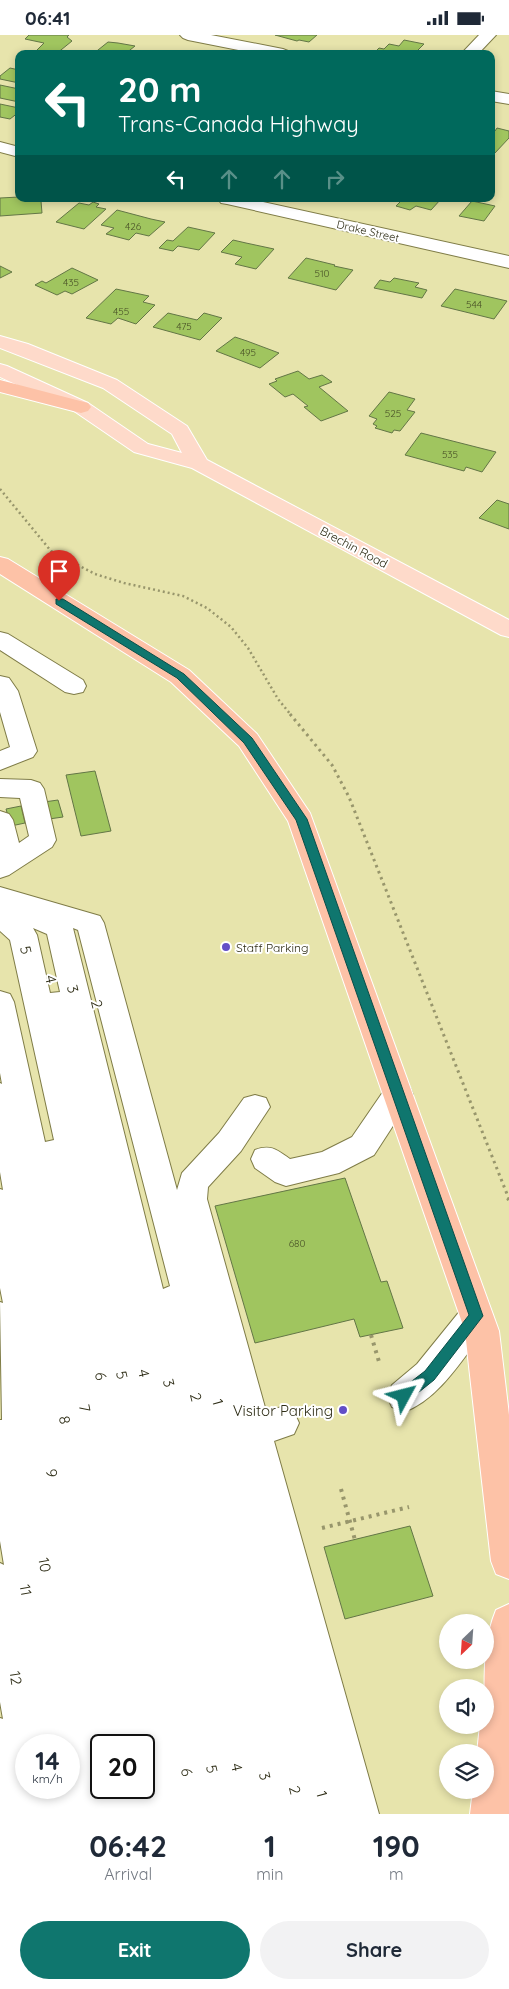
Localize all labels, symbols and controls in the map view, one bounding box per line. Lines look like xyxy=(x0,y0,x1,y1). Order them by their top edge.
text: 06:41 xyxy=(25,6,70,30)
text: 20 m xyxy=(118,67,201,111)
icon: left xyxy=(35,70,100,135)
text: Trans-Canada Highway xyxy=(118,110,359,138)
icon: left xyxy=(162,165,190,193)
icon: ahead xyxy=(215,165,243,193)
icon: ahead xyxy=(268,165,296,193)
icon: right xyxy=(321,165,349,193)
street label: Drake Street xyxy=(335,217,401,245)
house number: 426 xyxy=(125,220,142,233)
house number: 510 xyxy=(314,267,330,280)
house number: 435 xyxy=(63,276,79,289)
house number: 544 xyxy=(466,298,482,311)
house number: 455 xyxy=(113,305,129,318)
house number: 475 xyxy=(176,320,192,333)
house number: 495 xyxy=(240,346,256,359)
house number: 525 xyxy=(385,407,401,420)
house number: 535 xyxy=(442,448,458,461)
street label: Brechin Road xyxy=(318,523,390,571)
pin xyxy=(38,550,80,601)
icon: arrive xyxy=(45,557,73,585)
place label: Staff Parking xyxy=(236,940,308,955)
marker: Staff Parking xyxy=(220,941,232,953)
street label: 5 xyxy=(16,944,36,956)
street label: 4 xyxy=(41,973,61,985)
street label: 3 xyxy=(63,983,83,995)
street label: 2 xyxy=(87,998,107,1010)
house number: 680 xyxy=(289,1237,305,1250)
street label: 4 xyxy=(134,1367,154,1379)
street label: 5 xyxy=(112,1369,132,1381)
position arrow xyxy=(377,1369,429,1421)
street label: 6 xyxy=(91,1370,111,1382)
street label: 3 xyxy=(159,1377,179,1389)
street label: 2 xyxy=(186,1391,206,1403)
street label: 1 xyxy=(208,1397,228,1407)
place label: Visitor Parking xyxy=(233,1401,333,1420)
street label: 7 xyxy=(75,1402,95,1414)
marker: Visitor Parking xyxy=(337,1404,349,1416)
street label: 8 xyxy=(55,1414,75,1426)
street label: 9 xyxy=(42,1467,62,1479)
street label: 10 xyxy=(34,1556,56,1574)
street label: 11 xyxy=(16,1583,36,1597)
north arrow xyxy=(439,1614,494,1669)
map controls xyxy=(439,1614,494,1799)
street label: 12 xyxy=(6,1670,26,1686)
button: sound xyxy=(439,1679,494,1734)
speed limit sign: 20 xyxy=(90,1734,155,1799)
button: layers xyxy=(439,1744,494,1799)
text: 14 xyxy=(35,1745,60,1776)
street label: 4 xyxy=(227,1761,247,1773)
street label: 5 xyxy=(202,1763,222,1775)
street label: 6 xyxy=(177,1766,197,1778)
street label: 3 xyxy=(255,1770,275,1782)
text: km/h xyxy=(32,1771,63,1786)
street label: 2 xyxy=(285,1784,305,1796)
street label: 1 xyxy=(312,1789,332,1799)
text: 06:42 xyxy=(89,1827,167,1865)
text: 1 xyxy=(264,1827,276,1865)
text: 190 xyxy=(373,1827,420,1865)
text: Arrival xyxy=(104,1864,152,1884)
text: min xyxy=(256,1864,284,1884)
text: m xyxy=(389,1864,404,1884)
button: Exit xyxy=(20,1921,250,1979)
button: Share xyxy=(260,1921,489,1979)

